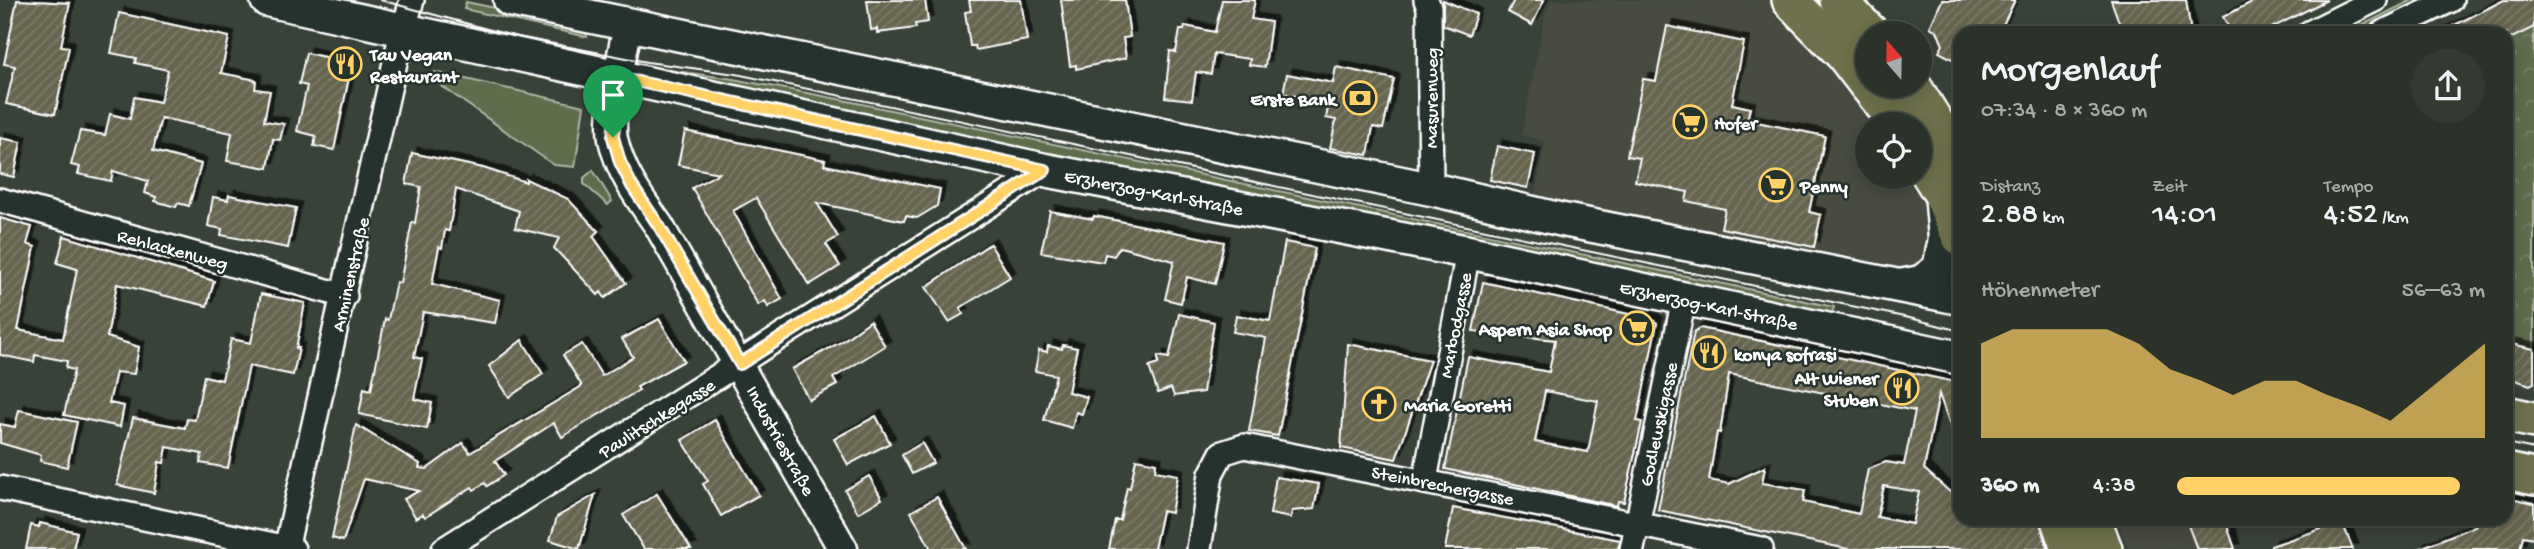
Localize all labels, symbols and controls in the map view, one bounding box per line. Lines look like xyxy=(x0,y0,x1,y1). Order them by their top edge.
north arrow xyxy=(1855,21,1932,98)
map controls xyxy=(1855,21,1932,189)
restaurant icon: Tau Vegan Restaurant xyxy=(326,45,364,83)
place label: Tau Vegan Restaurant xyxy=(368,45,460,90)
street label: Masurenweg xyxy=(1422,48,1445,148)
button: share xyxy=(2411,49,2485,123)
text: Morgenlauf xyxy=(1981,50,2159,94)
pin xyxy=(583,65,643,137)
icon: arrive xyxy=(594,76,632,114)
bank icon: Erste Bank xyxy=(1341,79,1379,117)
place label: Erste Bank xyxy=(1251,90,1339,113)
text: 07:34 · 8 × 360 m xyxy=(1981,98,2147,125)
supermarket icon: Hofer xyxy=(1671,103,1709,141)
button: locate xyxy=(1855,112,1932,189)
place label: Hofer xyxy=(1714,114,1759,137)
street label: Erzherzog-Karl-Straße xyxy=(1062,166,1245,223)
supermarket icon: Penny xyxy=(1757,166,1795,204)
text: Distanz xyxy=(1981,176,2040,199)
text: Zeit xyxy=(2152,176,2186,199)
text: Tempo xyxy=(2324,176,2373,199)
place label: Penny xyxy=(1799,177,1848,200)
text: 2.88 xyxy=(1981,199,2038,234)
text: 14:01 xyxy=(2152,199,2217,234)
text: 4:52 xyxy=(2324,199,2378,234)
text: km xyxy=(2038,207,2064,230)
text: /km xyxy=(2378,207,2409,230)
street label: Arminenstraße xyxy=(328,215,377,334)
street label: Rehlackenweg xyxy=(114,226,230,277)
street label: Marbodgasse xyxy=(1436,271,1479,380)
street label: Erzherzog-Karl-Straße xyxy=(1617,277,1800,338)
text: Höhenmeter xyxy=(1981,278,2099,305)
text: 56–63 m xyxy=(2402,278,2485,305)
supermarket icon: Aspern Asia Shop xyxy=(1618,309,1656,347)
place label: Aspern Asia Shop xyxy=(1478,320,1613,343)
restaurant icon: konya sofrasi xyxy=(1690,334,1728,372)
place label: konya sofrasi xyxy=(1734,345,1837,368)
street label: Godlewskigasse xyxy=(1636,360,1685,489)
place label: Alt Wiener Stuben xyxy=(1794,369,1880,414)
restaurant icon: Alt Wiener Stuben xyxy=(1883,369,1921,407)
street label: Paulitschkegasse xyxy=(594,375,721,466)
street label: Industriestraße xyxy=(739,383,819,501)
church icon: Maria Goretti xyxy=(1360,385,1398,423)
place label: Maria Goretti xyxy=(1404,396,1512,419)
street label: Steinbrechergasse xyxy=(1369,462,1516,513)
text: 360 m xyxy=(1981,473,2039,500)
text: 4:38 xyxy=(2093,473,2136,500)

